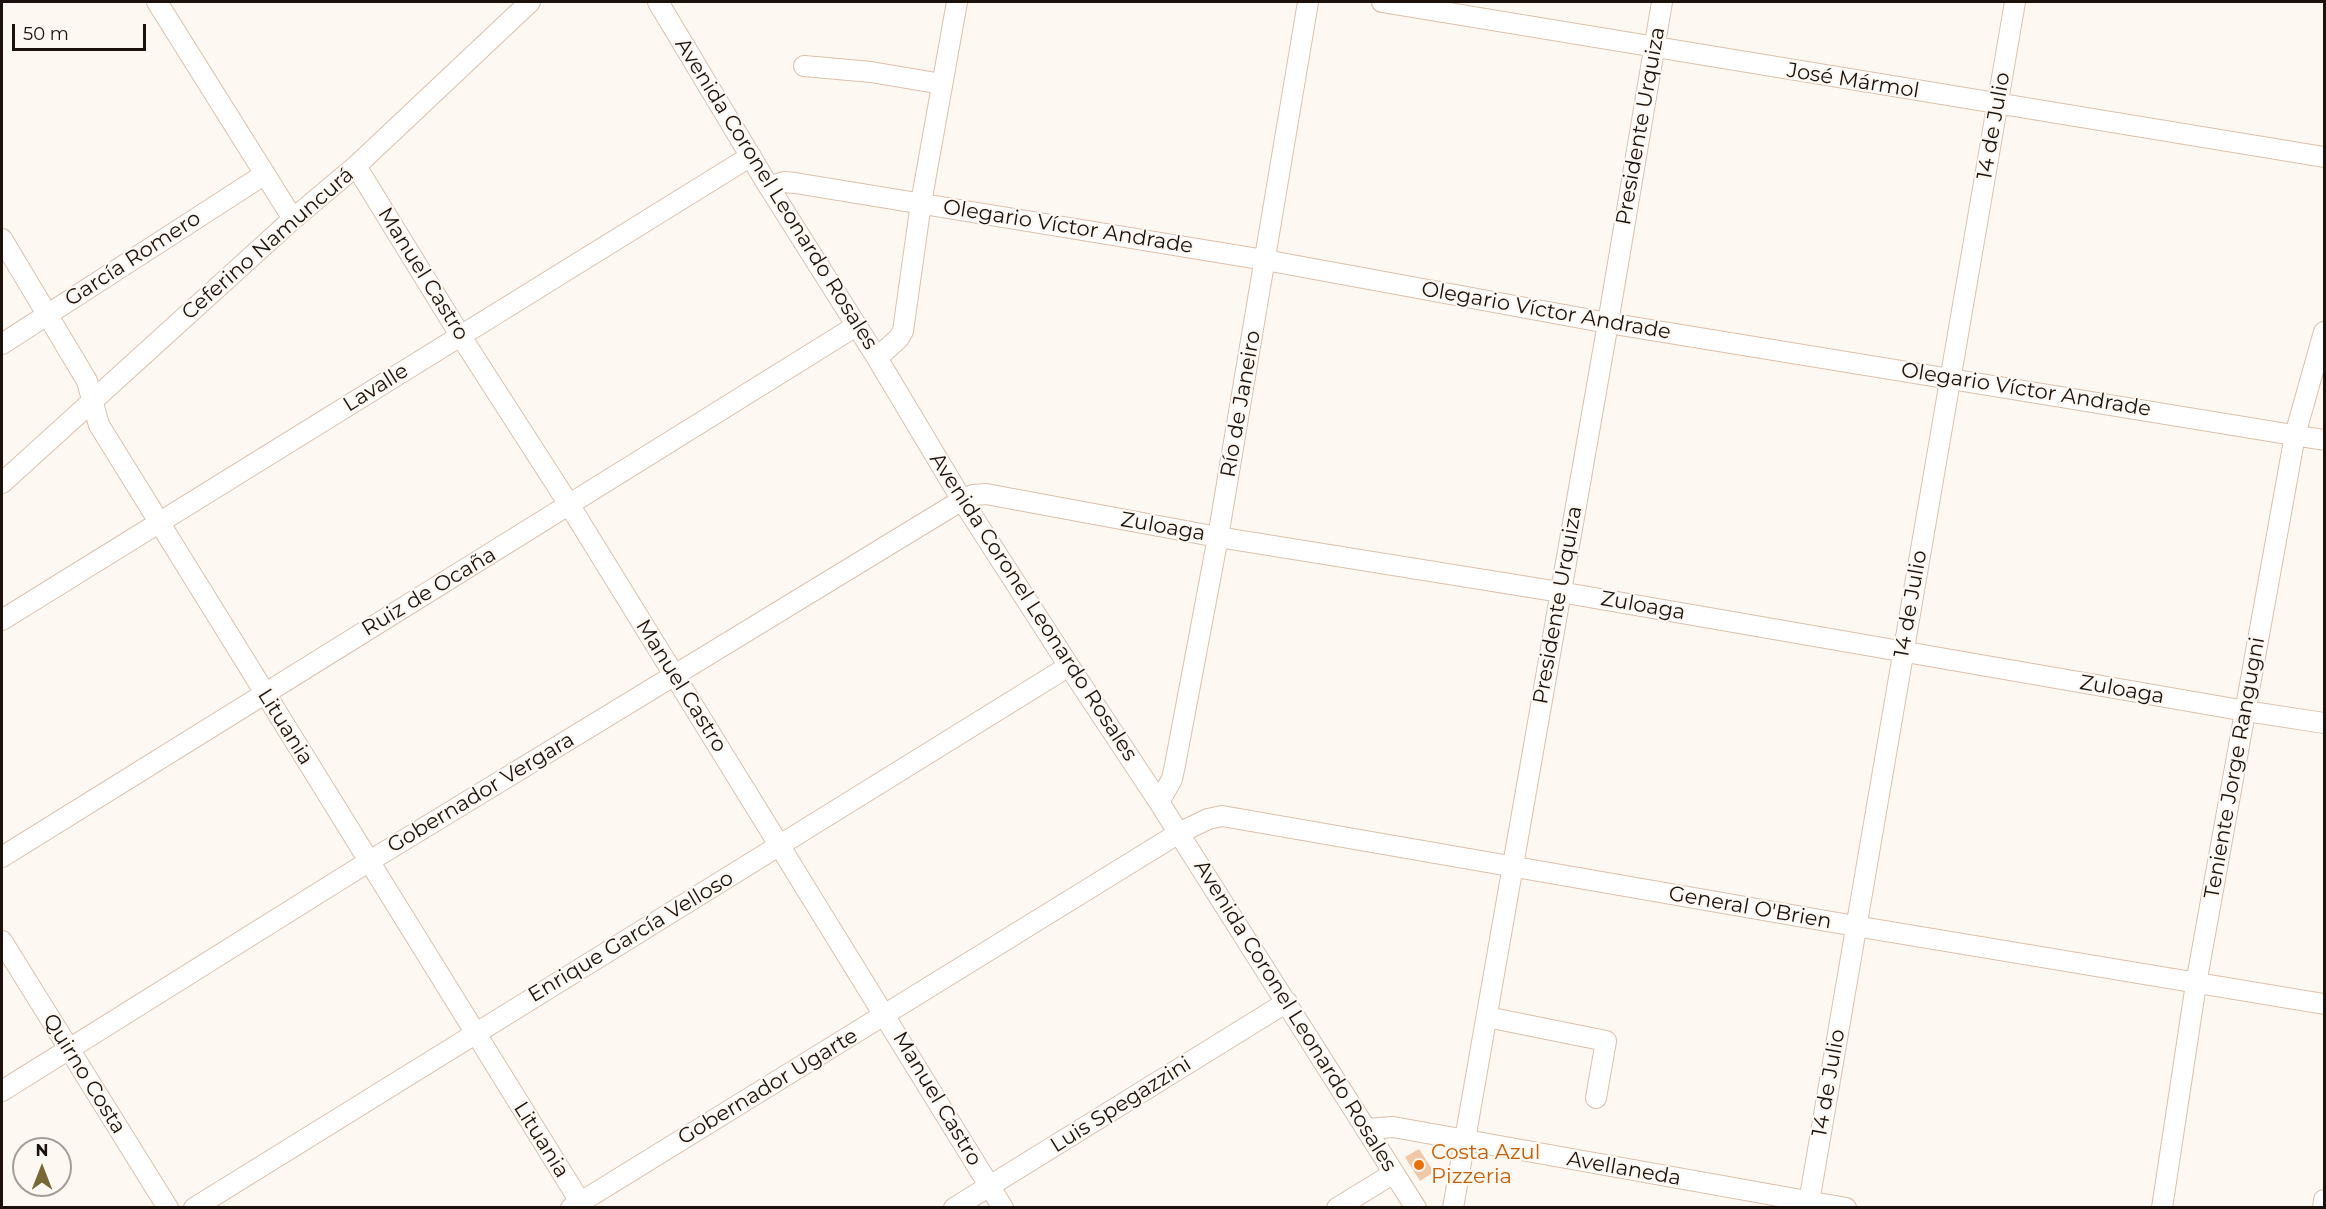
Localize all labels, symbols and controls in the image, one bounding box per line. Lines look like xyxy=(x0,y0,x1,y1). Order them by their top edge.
scale bar xyxy=(15,12,148,50)
text: 50 m xyxy=(23,23,69,45)
street label: Presidente Urquiza xyxy=(1611,25,1671,227)
street label: Avenida Coronel Leonardo Rosales xyxy=(669,34,883,354)
street label: José Mármol xyxy=(1785,58,1921,104)
street label: 14 de Julio xyxy=(1972,70,2016,182)
street label: Ceferino Namuncurá xyxy=(177,163,359,325)
street label: Olegario Víctor Andrade xyxy=(941,195,1195,259)
street label: Manuel Castro xyxy=(372,203,474,345)
street label: García Romero xyxy=(60,206,206,312)
street label: Olegario Víctor Andrade xyxy=(1419,277,1673,345)
street label: Río de Janeiro xyxy=(1216,329,1266,479)
street label: Lavalle xyxy=(339,358,413,418)
street label: Olegario Víctor Andrade xyxy=(1899,358,2153,422)
street label: Avenida Coronel Leonardo Rosales xyxy=(924,448,1142,766)
street label: Presidente Urquiza xyxy=(1528,504,1588,706)
street label: Zuloaga xyxy=(1119,507,1207,547)
street label: Ruiz de Ocaña xyxy=(357,542,501,642)
street label: 14 de Julio xyxy=(1889,548,1933,660)
street label: Zuloaga xyxy=(1599,586,1687,626)
street label: Manuel Castro xyxy=(630,615,732,757)
street label: Teniente Jorge Rangugni xyxy=(2200,635,2270,901)
street label: Zuloaga xyxy=(2078,670,2166,710)
street label: Lituania xyxy=(252,684,318,770)
street label: Gobernador Vergara xyxy=(383,727,579,859)
street label: Avenida Coronel Leonardo Rosales xyxy=(1188,856,1402,1176)
street label: Enrique García Velloso xyxy=(524,866,738,1008)
street label: General O'Brien xyxy=(1667,881,1833,935)
street label: Quirno Costa xyxy=(37,1009,131,1139)
street label: Gobernador Ugarte xyxy=(673,1023,863,1151)
street label: Manuel Castro xyxy=(887,1027,987,1171)
street label: 14 de Julio xyxy=(1807,1027,1851,1139)
street label: Luis Spegazzini xyxy=(1046,1052,1196,1158)
street label: Lituania xyxy=(508,1097,574,1183)
north arrow xyxy=(12,1137,72,1197)
place label: Costa Azul Pizzeria xyxy=(1431,1140,1540,1190)
text: N xyxy=(36,1141,48,1160)
street label: Avellaneda xyxy=(1565,1147,1683,1191)
marker: Costa Azul Pizzeria xyxy=(1412,1158,1426,1172)

